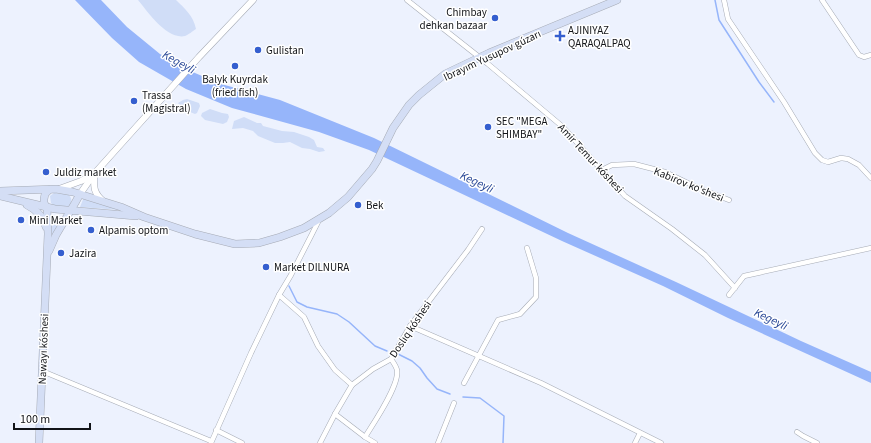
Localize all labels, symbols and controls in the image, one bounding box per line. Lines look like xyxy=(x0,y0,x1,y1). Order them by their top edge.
place label: Chimbay dehkan bazaar xyxy=(420,5,487,33)
marker: Chimbay dehkan bazaar xyxy=(490,13,500,23)
place label: AJINIYAZ QARAQALPAQ xyxy=(568,23,631,51)
street label: Ibrayım Yusupov gúzarı xyxy=(441,26,543,85)
marker: AJINIYAZ QARAQALPAQ xyxy=(555,31,565,41)
place label: Gulistan xyxy=(266,43,304,58)
marker: Gulistan xyxy=(253,45,263,55)
water label: Kegeyli xyxy=(159,46,199,79)
marker: Balyk Kuyrdak (fried fish) xyxy=(230,61,240,71)
place label: Balyk Kuyrdak (fried fish) xyxy=(202,72,268,100)
place label: Trassa (Magistral) xyxy=(142,88,190,116)
marker: Trassa (Magistral) xyxy=(129,96,139,106)
place label: SEC "MEGA SHIMBAY" xyxy=(496,114,547,142)
street label: Amir Temur kóshesi xyxy=(554,120,627,196)
marker: SEC "MEGA SHIMBAY" xyxy=(483,122,493,132)
street label: Kabirov ko'shesi xyxy=(651,164,726,205)
place label: Juldiz market xyxy=(54,165,117,180)
marker: Juldiz market xyxy=(41,167,51,177)
water label: Kegeyli xyxy=(457,167,497,198)
place label: Bek xyxy=(366,198,384,213)
marker: Bek xyxy=(353,200,363,210)
place label: Mini Market xyxy=(29,213,83,228)
marker: Mini Market xyxy=(16,215,26,225)
place label: Alpamis optom xyxy=(99,223,168,238)
marker: Alpamis optom xyxy=(86,225,96,235)
place label: Jazira xyxy=(69,246,96,261)
marker: Jazira xyxy=(56,248,66,258)
place label: Market DILNURA xyxy=(274,260,349,275)
marker: Market DILNURA xyxy=(261,262,271,272)
street label: Doslıq kóshesi xyxy=(386,298,435,361)
water label: Kegeyli xyxy=(751,304,791,335)
street label: Nawayı kóshesi xyxy=(35,313,52,385)
scale bar xyxy=(14,405,90,431)
text: 100 m xyxy=(20,411,50,428)

